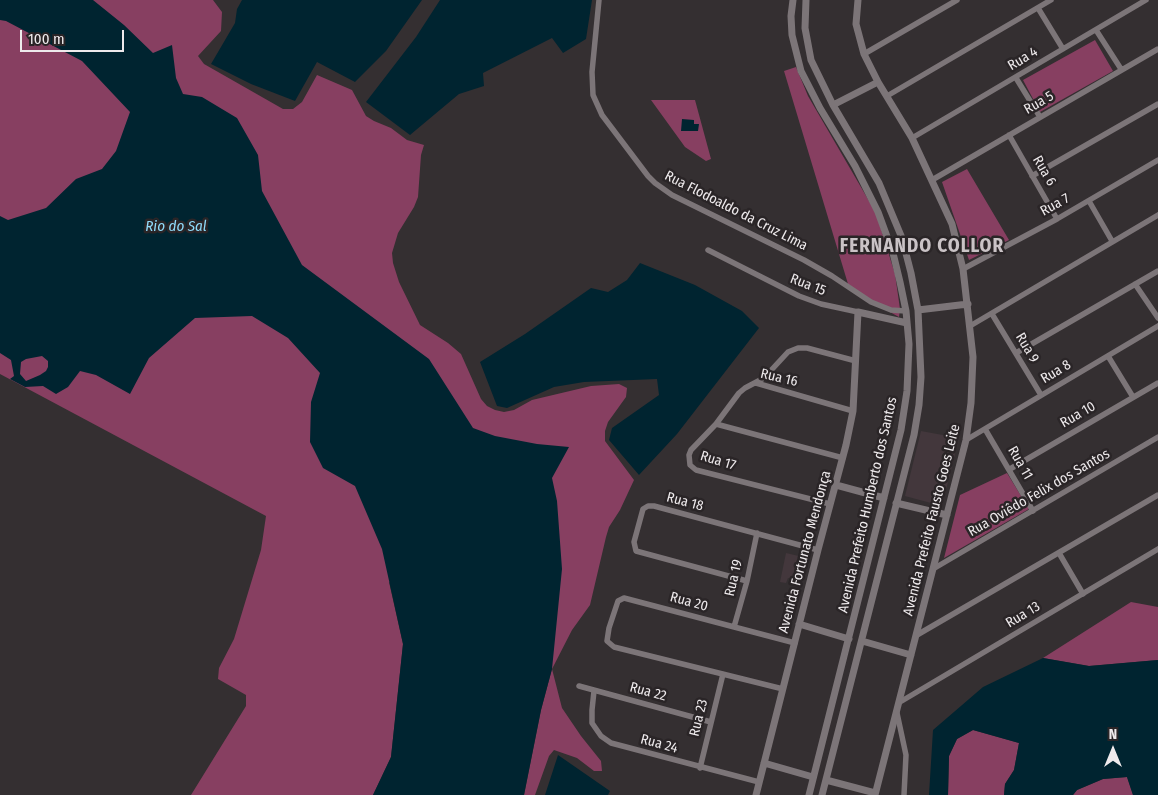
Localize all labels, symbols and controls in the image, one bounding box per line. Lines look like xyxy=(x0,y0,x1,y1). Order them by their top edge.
scale bar xyxy=(22,20,126,52)
text: 100 m xyxy=(28,30,65,48)
street label: Rua 4 xyxy=(1005,44,1041,74)
street label: Rua 5 xyxy=(1021,88,1057,118)
street label: Rua 6 xyxy=(1029,153,1059,189)
street label: Rua Flodoaldo da Cruz Lima xyxy=(662,168,810,254)
street label: Rua 7 xyxy=(1037,190,1073,220)
water label: Rio do Sal xyxy=(145,218,207,236)
district label: FERNANDO COLLOR xyxy=(838,236,1006,258)
street label: Rua 15 xyxy=(788,271,828,299)
street label: Rua 9 xyxy=(1012,330,1042,366)
street label: Rua 8 xyxy=(1038,357,1074,387)
street label: Rua 16 xyxy=(759,366,799,390)
street label: Avenida Prefeito Humberto dos Santos xyxy=(835,395,901,615)
street label: Rua 10 xyxy=(1057,398,1099,432)
street label: Avenida Prefeito Fausto Goes Leite xyxy=(900,423,964,617)
street label: Rua 11 xyxy=(1004,443,1036,483)
street label: Rua Oviêdo Felix dos Santos xyxy=(965,445,1113,541)
street label: Rua 17 xyxy=(698,448,738,474)
street label: Avenida Fortunato Mendonça xyxy=(775,469,835,635)
street label: Rua 18 xyxy=(665,489,705,515)
street label: Rua 19 xyxy=(722,558,746,598)
street label: Rua 20 xyxy=(668,589,710,615)
street label: Rua 13 xyxy=(1003,598,1043,632)
street label: Rua 22 xyxy=(628,679,668,705)
street label: Rua 23 xyxy=(686,698,712,738)
north arrow xyxy=(1088,725,1138,775)
text: N xyxy=(1109,726,1117,743)
street label: Rua 24 xyxy=(639,731,679,757)

